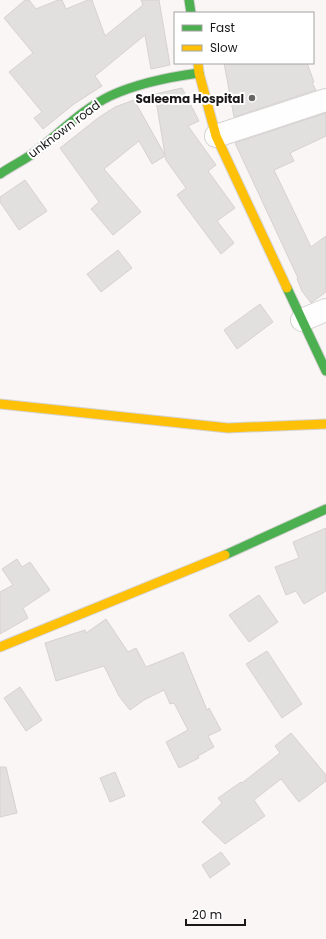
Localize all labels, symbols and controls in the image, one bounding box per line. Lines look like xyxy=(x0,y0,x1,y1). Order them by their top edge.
legend xyxy=(174,12,314,64)
text: Fast xyxy=(210,19,235,36)
text: Slow xyxy=(210,39,238,56)
place label: Saleema Hospital xyxy=(135,90,244,107)
marker: Saleema Hospital xyxy=(247,93,257,103)
street label: unknown road xyxy=(25,96,103,162)
scale bar xyxy=(186,901,245,927)
text: 20 m xyxy=(192,906,222,923)

